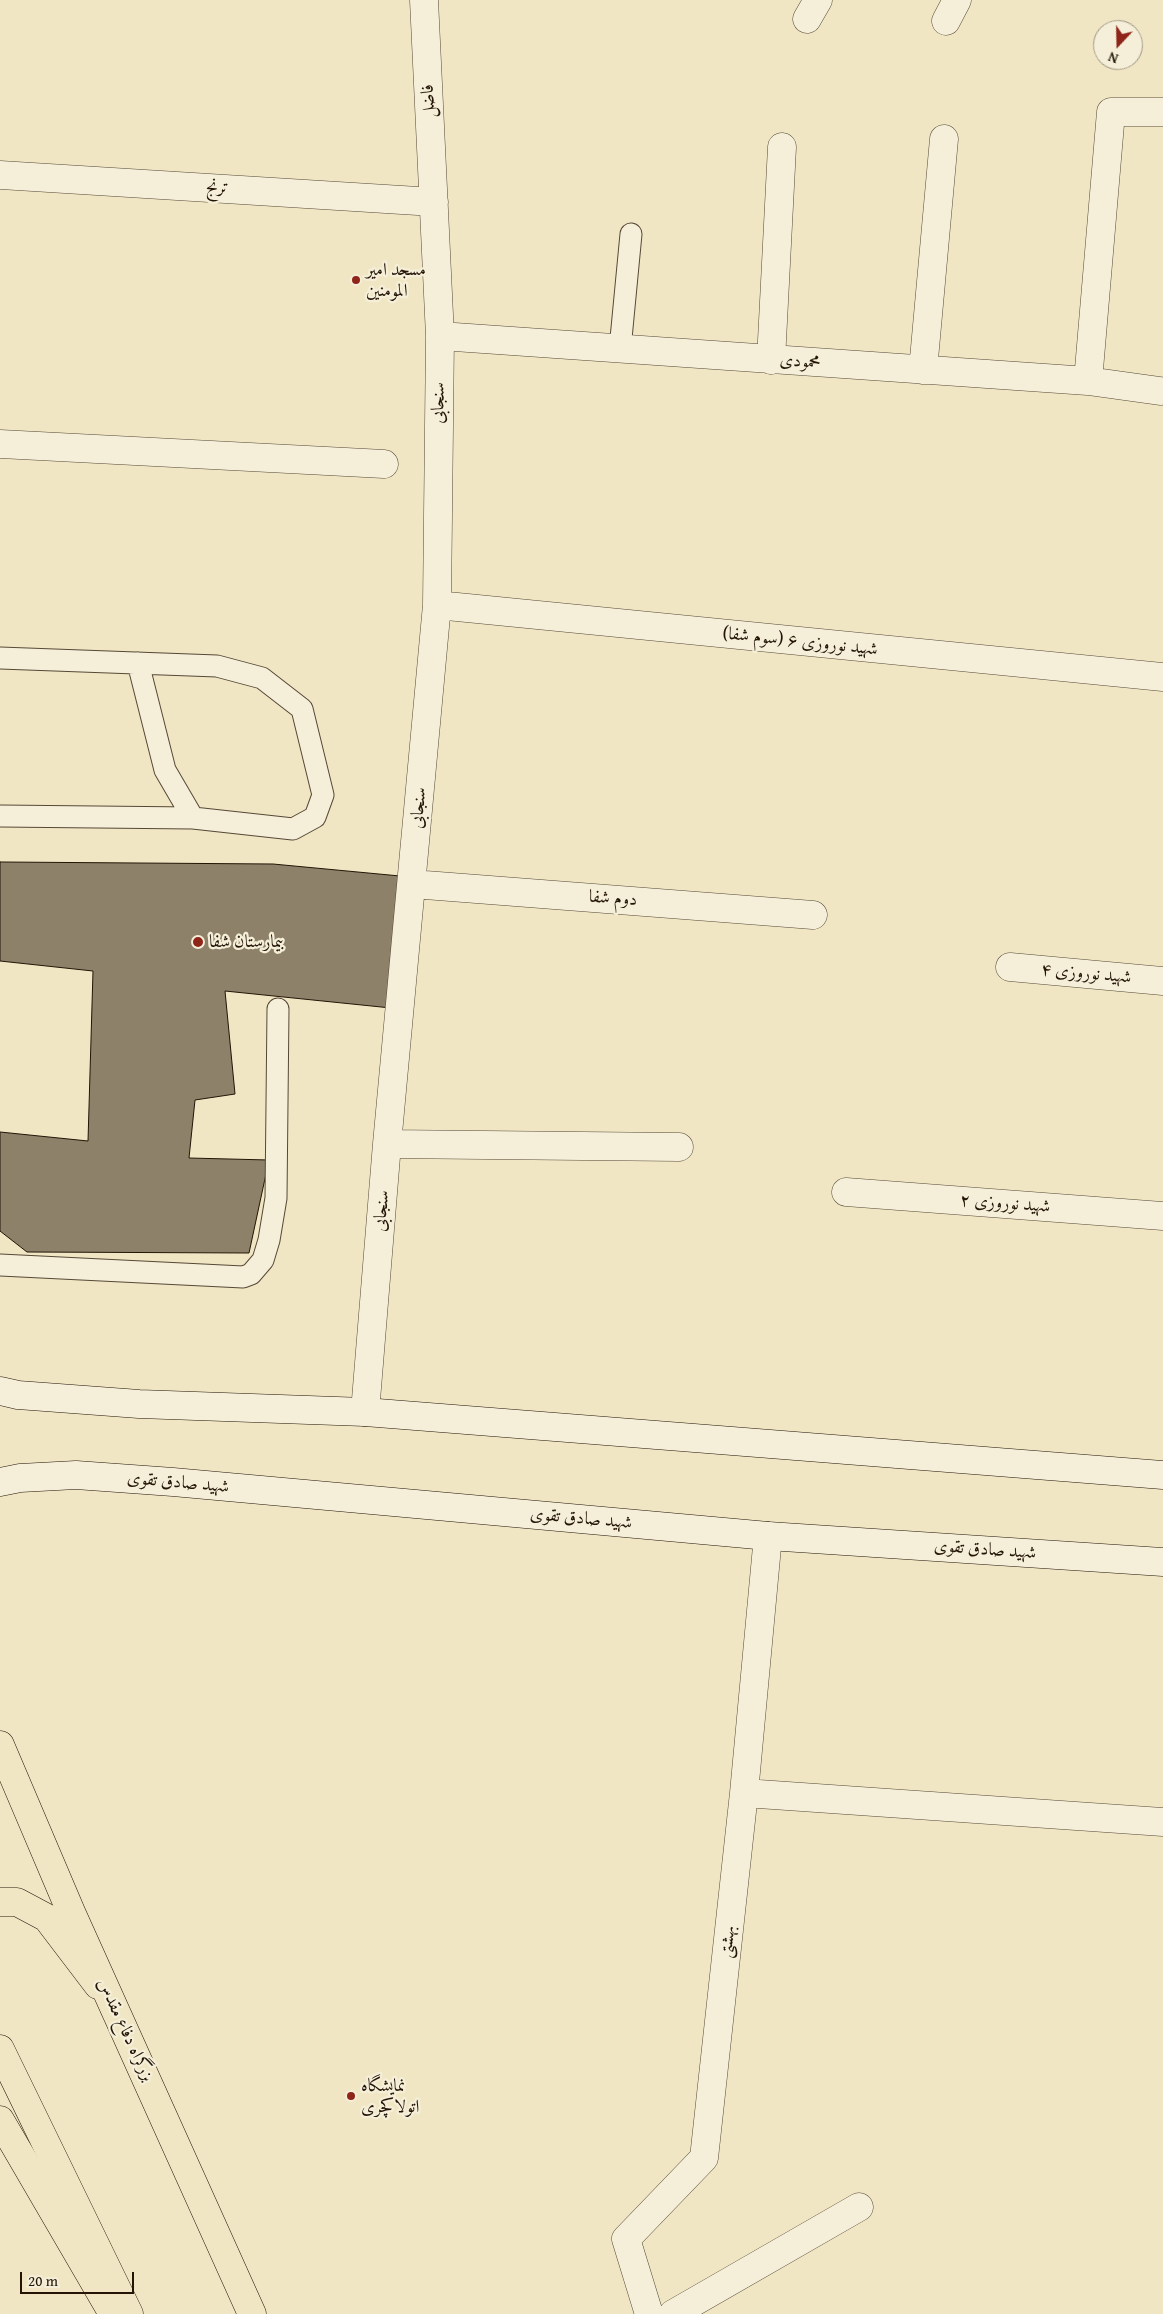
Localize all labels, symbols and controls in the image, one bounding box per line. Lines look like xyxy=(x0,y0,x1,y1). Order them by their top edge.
north arrow xyxy=(1093,20,1143,70)
text: N xyxy=(1105,47,1121,69)
street label: فاضل xyxy=(417,84,441,118)
street label: ترنج xyxy=(205,176,229,200)
place label: مسجد امیر المومنین xyxy=(366,259,426,302)
marker: مسجد امیر المومنین xyxy=(350,274,362,286)
street label: محمودی xyxy=(779,350,821,374)
street label: سنجابی xyxy=(428,382,450,424)
street label: شهید نوروزی ۶ (سوم شفا) xyxy=(721,623,879,661)
street label: سنجابی xyxy=(406,786,432,830)
street label: دوم شفا xyxy=(588,887,638,911)
place label: بیمارستان شفا xyxy=(209,931,284,953)
marker: بیمارستان شفا xyxy=(191,935,205,949)
street label: شهید نوروزی ۴ xyxy=(1040,959,1132,989)
street label: سنجابی xyxy=(369,1189,395,1233)
street label: شهید نوروزی ۲ xyxy=(959,1190,1051,1218)
street label: شهید صادق تقوی xyxy=(126,1468,230,1498)
street label: شهید صادق تقوی xyxy=(529,1504,633,1534)
street label: شهید صادق تقوی xyxy=(933,1536,1037,1564)
street label: بهشتی xyxy=(716,1925,740,1959)
street label: بزرگراه دفاع مقدس xyxy=(92,1975,158,2085)
place label: نمایشگاه اتولاکچری xyxy=(361,2075,419,2118)
marker: نمایشگاه اتولاکچری xyxy=(345,2090,357,2102)
scale bar xyxy=(22,2262,136,2294)
text: 20 m xyxy=(28,2270,58,2291)

